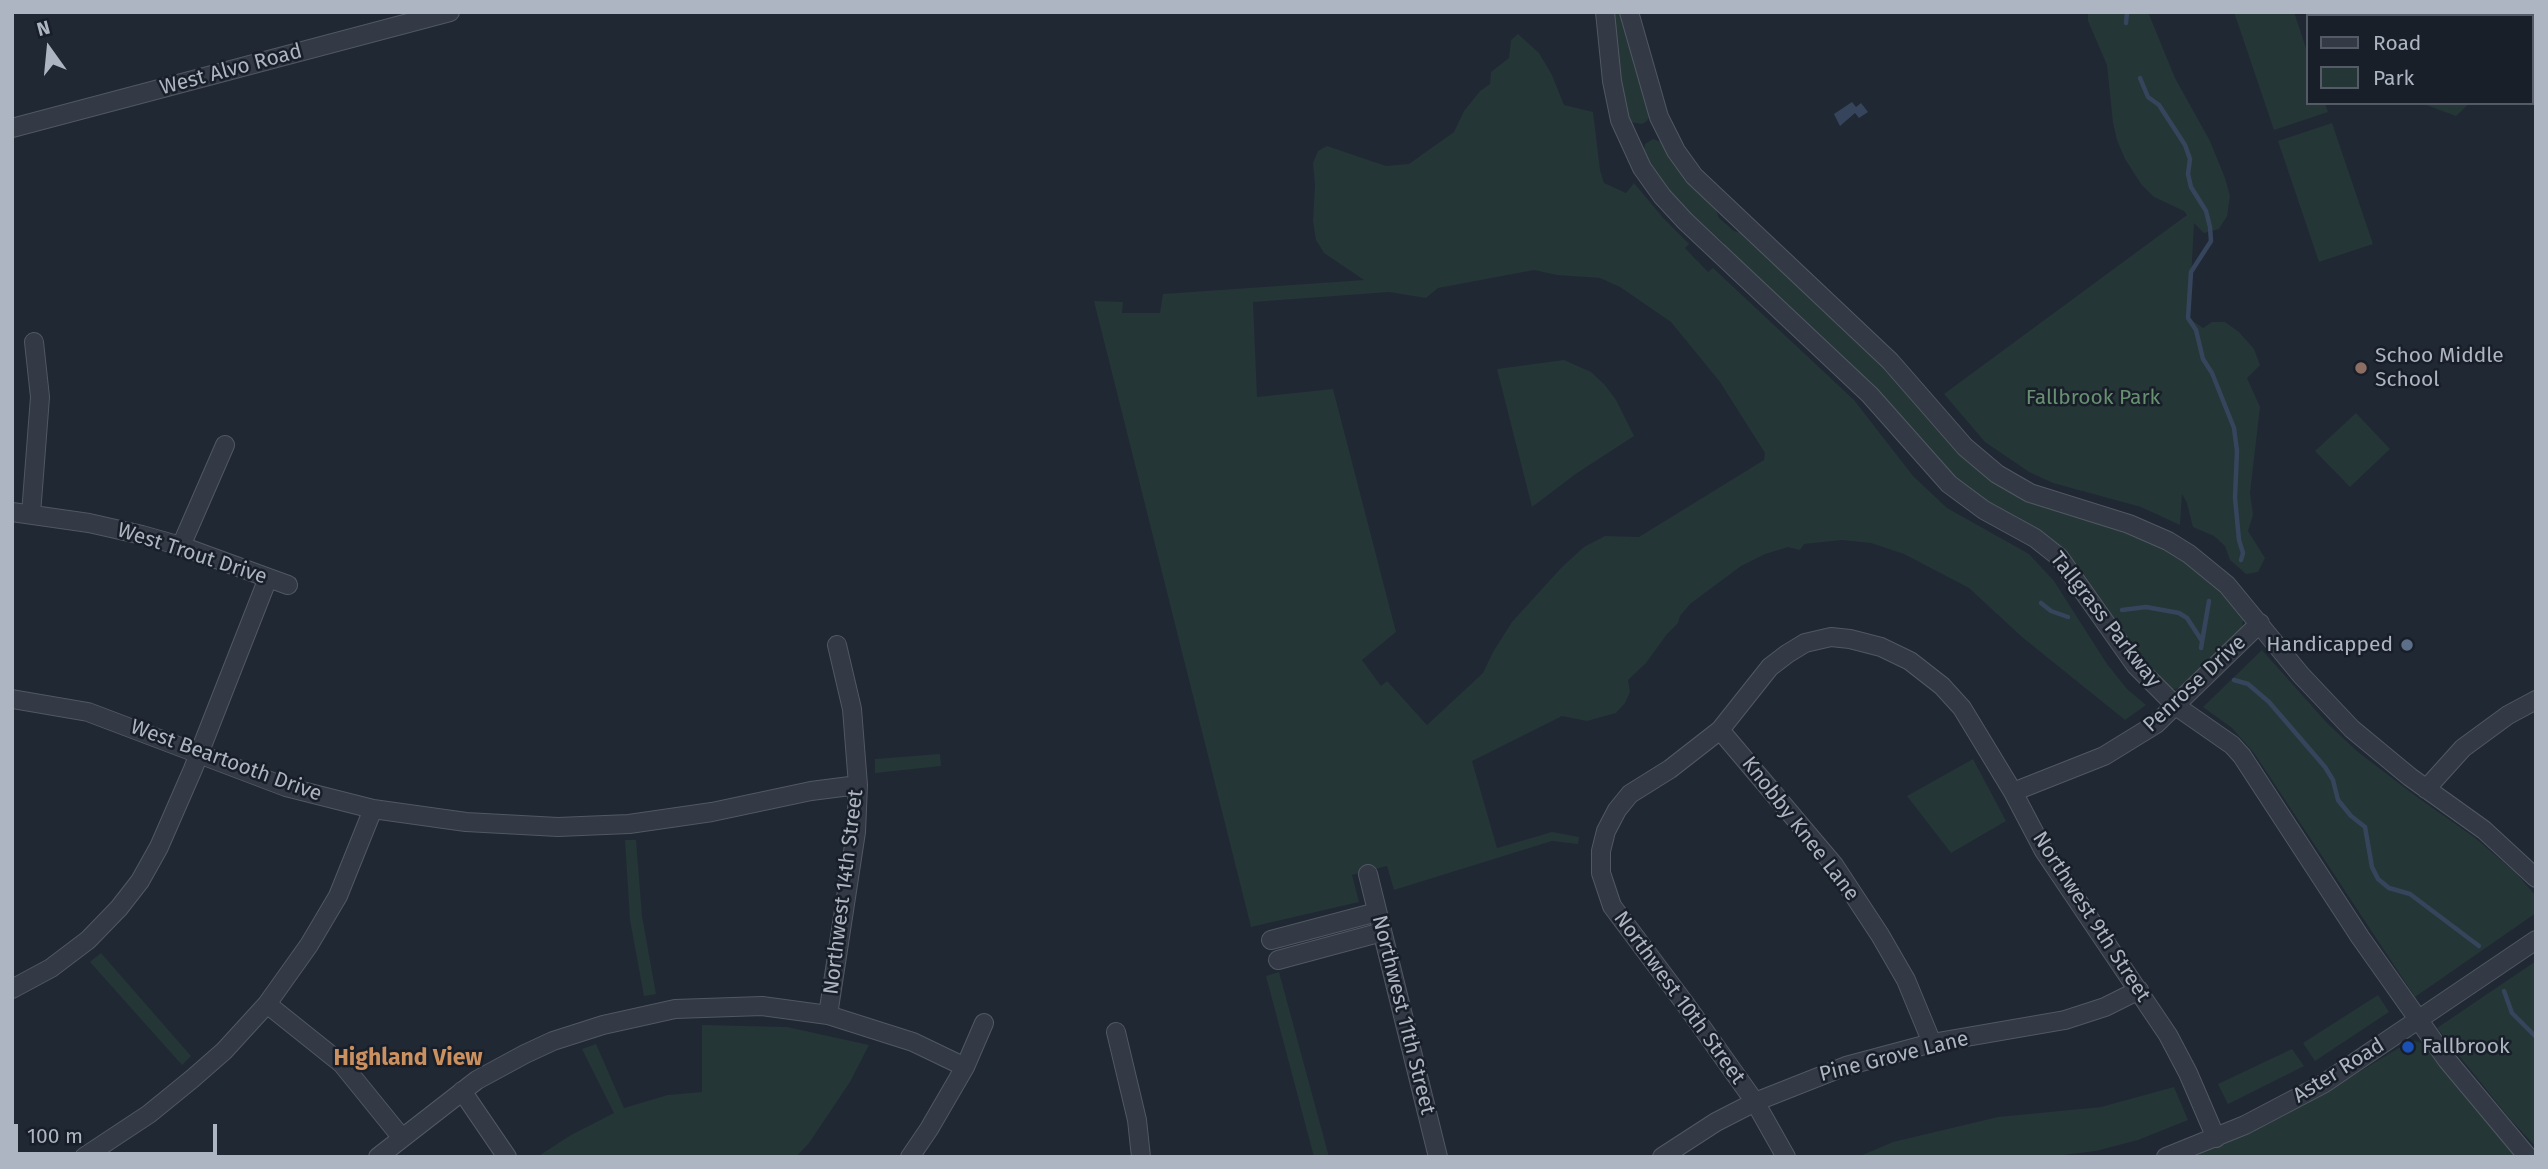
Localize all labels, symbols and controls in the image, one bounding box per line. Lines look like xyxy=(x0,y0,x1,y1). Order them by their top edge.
north arrow xyxy=(14,14,84,84)
legend xyxy=(2306,14,2534,105)
text: N xyxy=(34,15,52,41)
text: Road xyxy=(2373,30,2421,56)
street label: West Alvo Road xyxy=(157,39,305,101)
text: Park xyxy=(2373,65,2414,91)
place label: Schoo Middle School xyxy=(2375,343,2504,393)
marker: Schoo Middle School xyxy=(2353,360,2369,376)
park label: Fallbrook Park xyxy=(2026,385,2160,411)
street label: West Trout Drive xyxy=(114,518,270,590)
street label: Tallgrass Parkway xyxy=(2044,547,2166,693)
street label: Penrose Drive xyxy=(2138,630,2252,738)
place label: Handicapped xyxy=(2266,632,2393,658)
marker: Handicapped xyxy=(2399,637,2415,653)
street label: West Beartooth Drive xyxy=(127,715,325,807)
street label: Knobby Knee Lane xyxy=(1736,752,1864,906)
street label: Northwest 14th Street xyxy=(819,788,869,996)
street label: Northwest 9th Street xyxy=(2027,827,2155,1007)
street label: Northwest 10th Street xyxy=(1608,907,1750,1089)
street label: Northwest 11th Street xyxy=(1366,913,1440,1117)
street label: Pine Grove Lane xyxy=(1817,1026,1971,1088)
street label: Aster Road xyxy=(2289,1033,2389,1109)
place label: Fallbrook xyxy=(2422,1034,2510,1060)
marker: Fallbrook xyxy=(2400,1039,2416,1055)
district label: Highland View xyxy=(333,1045,483,1073)
scale bar xyxy=(18,1110,220,1154)
text: 100 m xyxy=(27,1123,83,1149)

